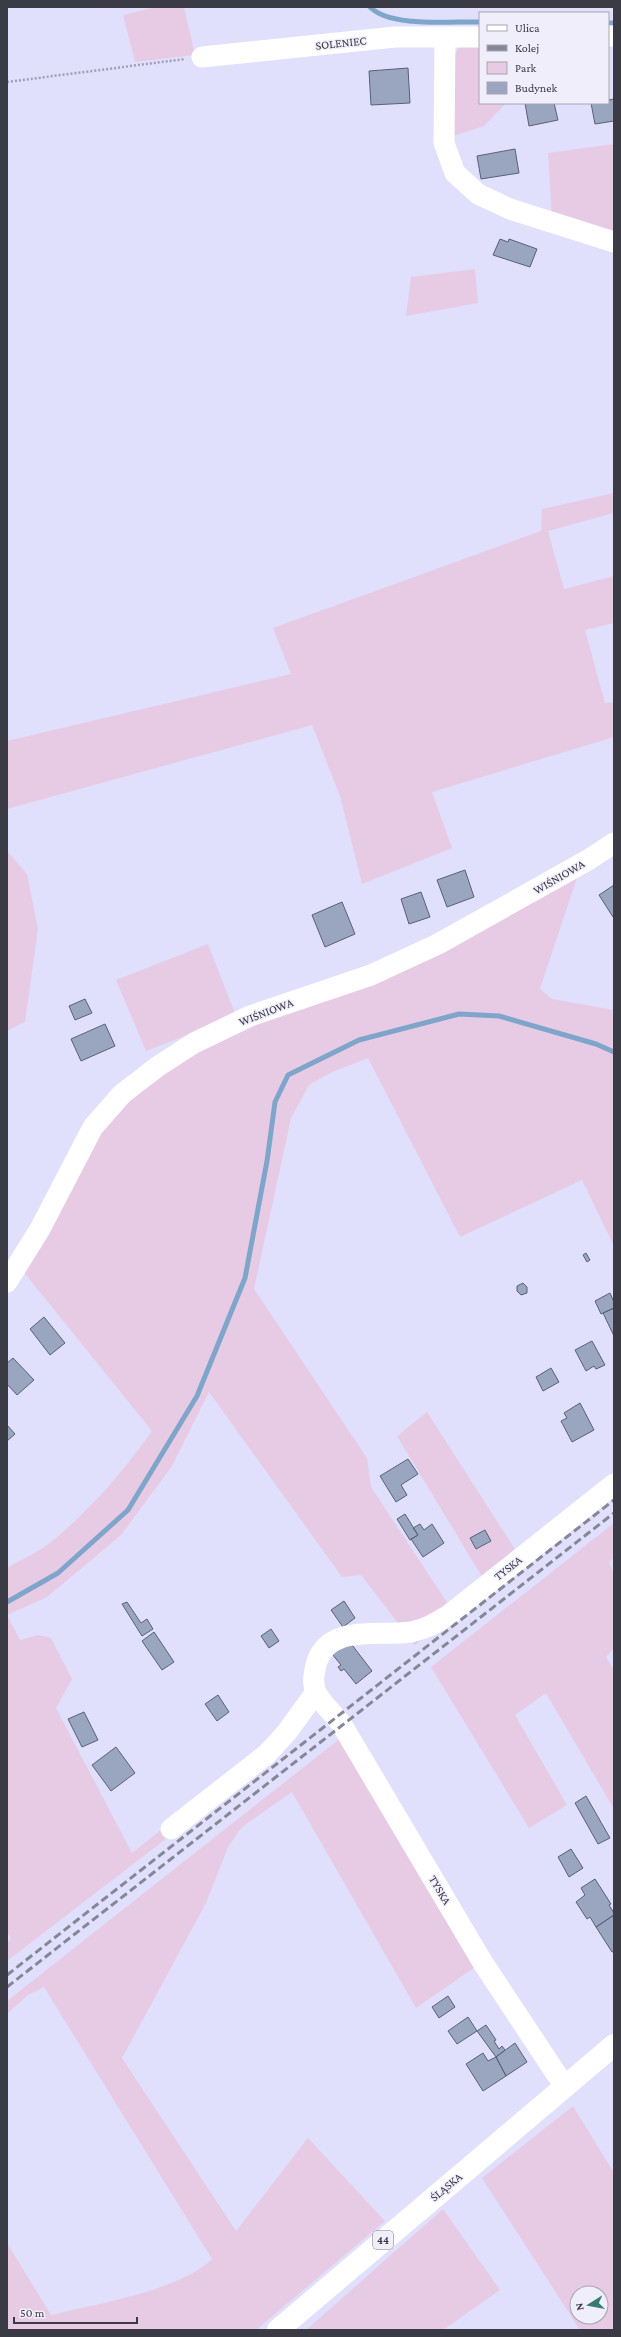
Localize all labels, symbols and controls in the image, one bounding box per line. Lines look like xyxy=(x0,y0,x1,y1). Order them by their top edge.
legend xyxy=(479,12,609,104)
text: Ulica xyxy=(515,21,540,35)
street label: SOLENIEC xyxy=(315,33,367,53)
text: Kolej xyxy=(515,41,539,55)
text: Park xyxy=(515,61,537,75)
text: Budynek xyxy=(515,81,558,95)
street label: WIŚNIOWA xyxy=(531,857,587,897)
street label: WIŚNIOWA xyxy=(237,995,295,1029)
street label: TYSKA xyxy=(491,1553,525,1583)
street label: TYSKA xyxy=(426,1873,454,1907)
street label: ŚLĄSKA xyxy=(427,2169,465,2204)
road number: 44 xyxy=(373,2231,393,2249)
north arrow xyxy=(569,2285,609,2325)
scale bar xyxy=(14,2299,137,2325)
text: N xyxy=(572,2302,586,2312)
text: 50 m xyxy=(20,2306,45,2320)

